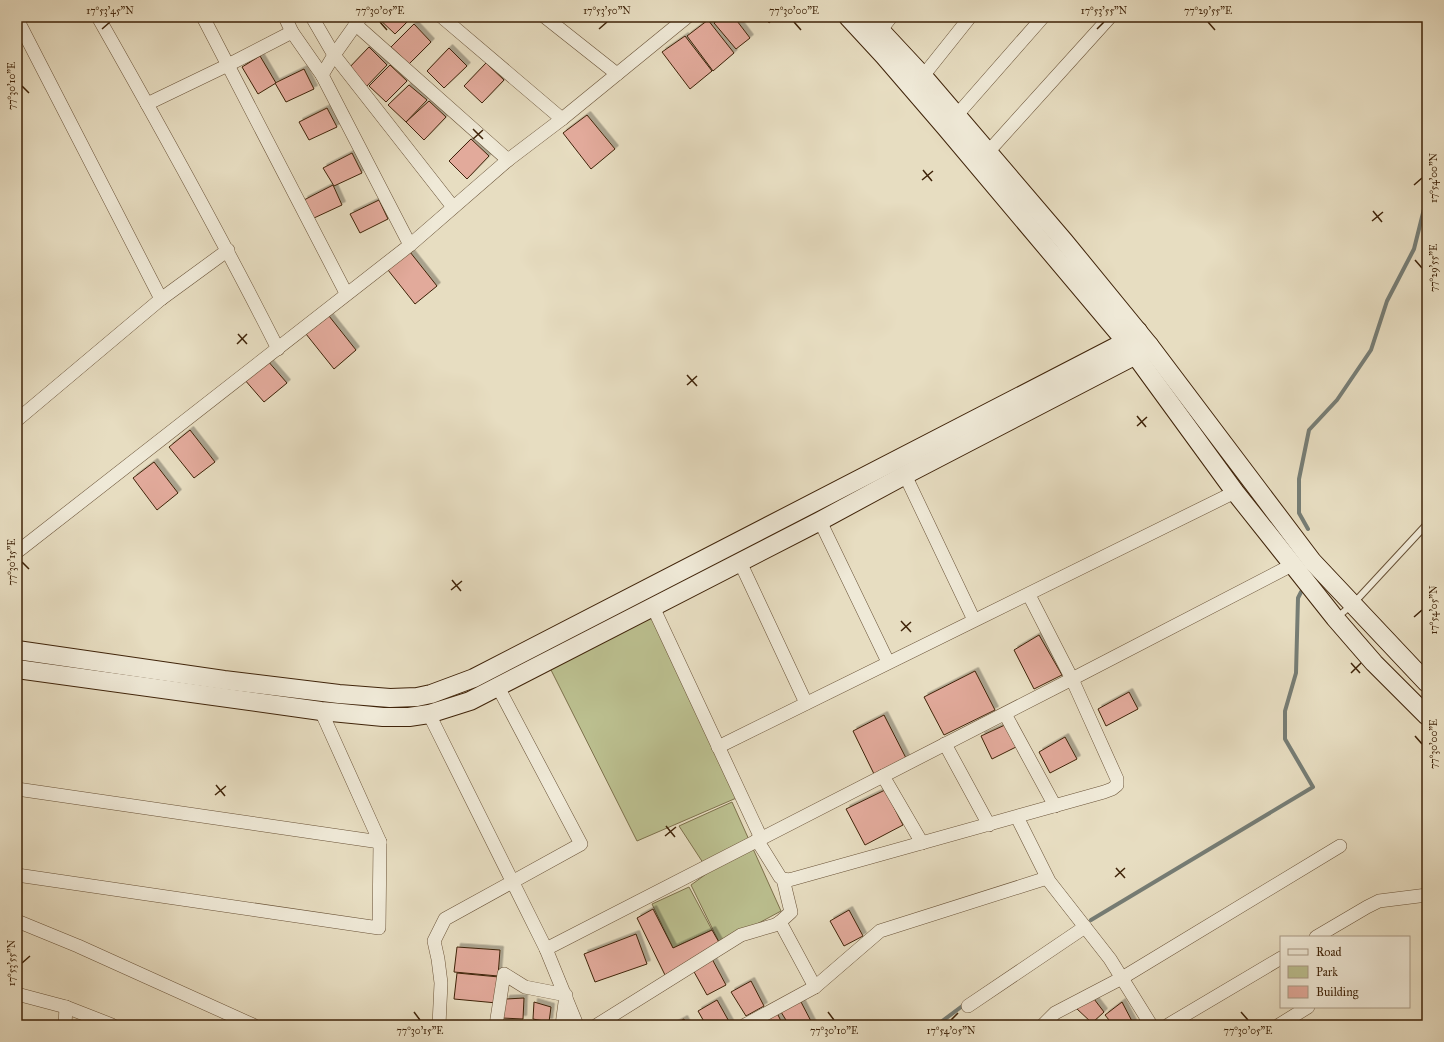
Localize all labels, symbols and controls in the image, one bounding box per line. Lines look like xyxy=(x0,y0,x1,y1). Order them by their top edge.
text: 17°53'45"N xyxy=(86,5,134,17)
text: 77°30'05"E xyxy=(356,5,404,17)
text: 17°53'50"N xyxy=(583,5,631,17)
text: 77°30'00"E xyxy=(769,5,819,17)
text: 17°53'55"N xyxy=(1081,5,1128,17)
text: 77°29'55"E xyxy=(1184,5,1232,17)
text: 77°30'10"E xyxy=(6,62,18,110)
text: 17°54'00"N xyxy=(1428,152,1440,203)
text: 77°29'55"E xyxy=(1428,244,1440,292)
text: 77°30'15"E xyxy=(6,539,18,585)
text: 17°54'05"N xyxy=(1428,585,1440,634)
text: 77°30'00"E xyxy=(1428,719,1440,769)
legend xyxy=(1280,936,1410,1008)
text: 17°53'55"N xyxy=(6,939,18,986)
text: Road xyxy=(1316,945,1342,959)
text: Park xyxy=(1316,965,1338,979)
text: Building xyxy=(1316,985,1359,1000)
text: 77°30'15"E xyxy=(397,1025,443,1037)
text: 77°30'10"E xyxy=(810,1025,858,1037)
text: 17°54'05"N xyxy=(927,1025,976,1037)
text: 77°30'05"E xyxy=(1224,1025,1272,1037)

